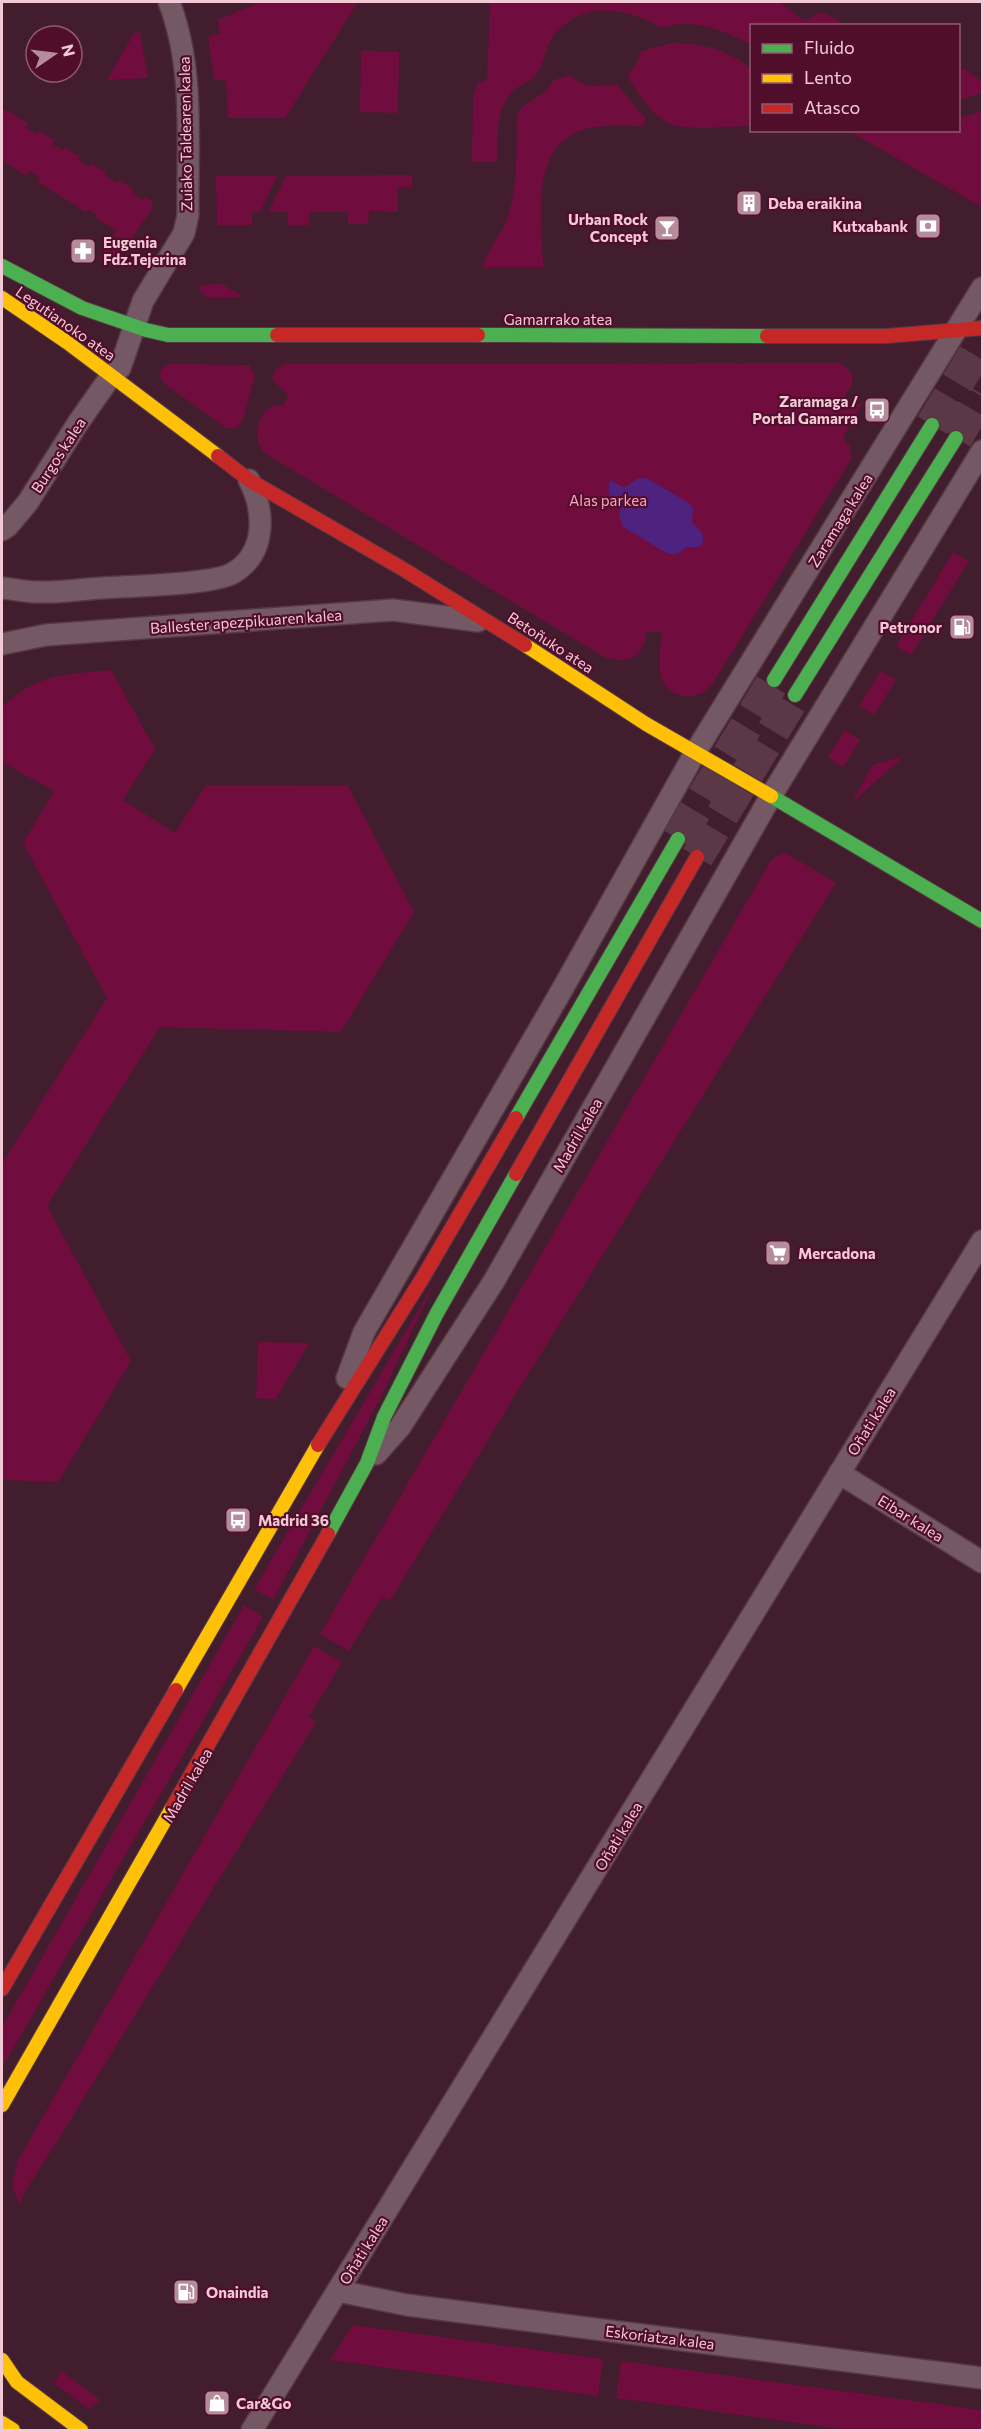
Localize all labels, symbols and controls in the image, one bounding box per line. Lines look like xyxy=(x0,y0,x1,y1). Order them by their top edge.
north arrow xyxy=(24,24,84,84)
legend xyxy=(750,24,960,132)
text: Fluido xyxy=(804,36,855,58)
text: N xyxy=(58,42,80,58)
street label: Zuiako Taldearen kalea xyxy=(175,56,195,212)
text: Lento xyxy=(804,66,852,88)
text: Atasco xyxy=(804,96,860,118)
building icon: Deba eraikina xyxy=(734,188,764,218)
place label: Deba eraikina xyxy=(768,194,862,212)
place label: Urban Rock Concept xyxy=(568,210,648,245)
bank icon: Kutxabank xyxy=(913,211,943,241)
bar icon: Urban Rock Concept xyxy=(652,213,682,243)
place label: Kutxabank xyxy=(832,217,908,235)
place label: Eugenia Fdz.Tejerina xyxy=(103,233,186,268)
pharmacy icon: Eugenia Fdz.Tejerina xyxy=(68,236,98,266)
street label: Legutianoko atea xyxy=(13,282,119,364)
street label: Gamarrako atea xyxy=(504,310,612,328)
place label: Zaramaga / Portal Gamarra xyxy=(752,392,858,427)
bus stop icon: Zaramaga / Portal Gamarra xyxy=(862,395,892,425)
street label: Burgos kalea xyxy=(27,414,89,496)
street label: Zaramaga kalea xyxy=(804,470,876,570)
park label: Alas parkea xyxy=(569,491,647,509)
street label: Ballester apezpikuaren kalea xyxy=(149,605,343,637)
street label: Betoñuko atea xyxy=(505,608,597,676)
fuel station icon: Petronor xyxy=(947,612,977,642)
place label: Petronor xyxy=(880,618,942,636)
street label: Madril kalea xyxy=(549,1095,605,1175)
supermarket icon: Mercadona xyxy=(763,1238,793,1268)
place label: Mercadona xyxy=(798,1244,876,1262)
street label: Oñati kalea xyxy=(843,1384,899,1458)
street label: Eibar kalea xyxy=(875,1491,947,1545)
bus stop icon: Madrid 36 xyxy=(223,1505,253,1535)
place label: Madrid 36 xyxy=(258,1511,329,1529)
street label: Madril kalea xyxy=(159,1745,215,1825)
street label: Oñati kalea xyxy=(590,1798,646,1874)
street label: Oñati kalea xyxy=(335,2213,391,2287)
fuel station icon: Onaindia xyxy=(171,2277,201,2307)
place label: Onaindia xyxy=(206,2283,269,2301)
street label: Eskoriatza kalea xyxy=(604,2321,716,2353)
shop icon: Car&Go xyxy=(202,2388,232,2418)
place label: Car&Go xyxy=(236,2394,291,2412)

